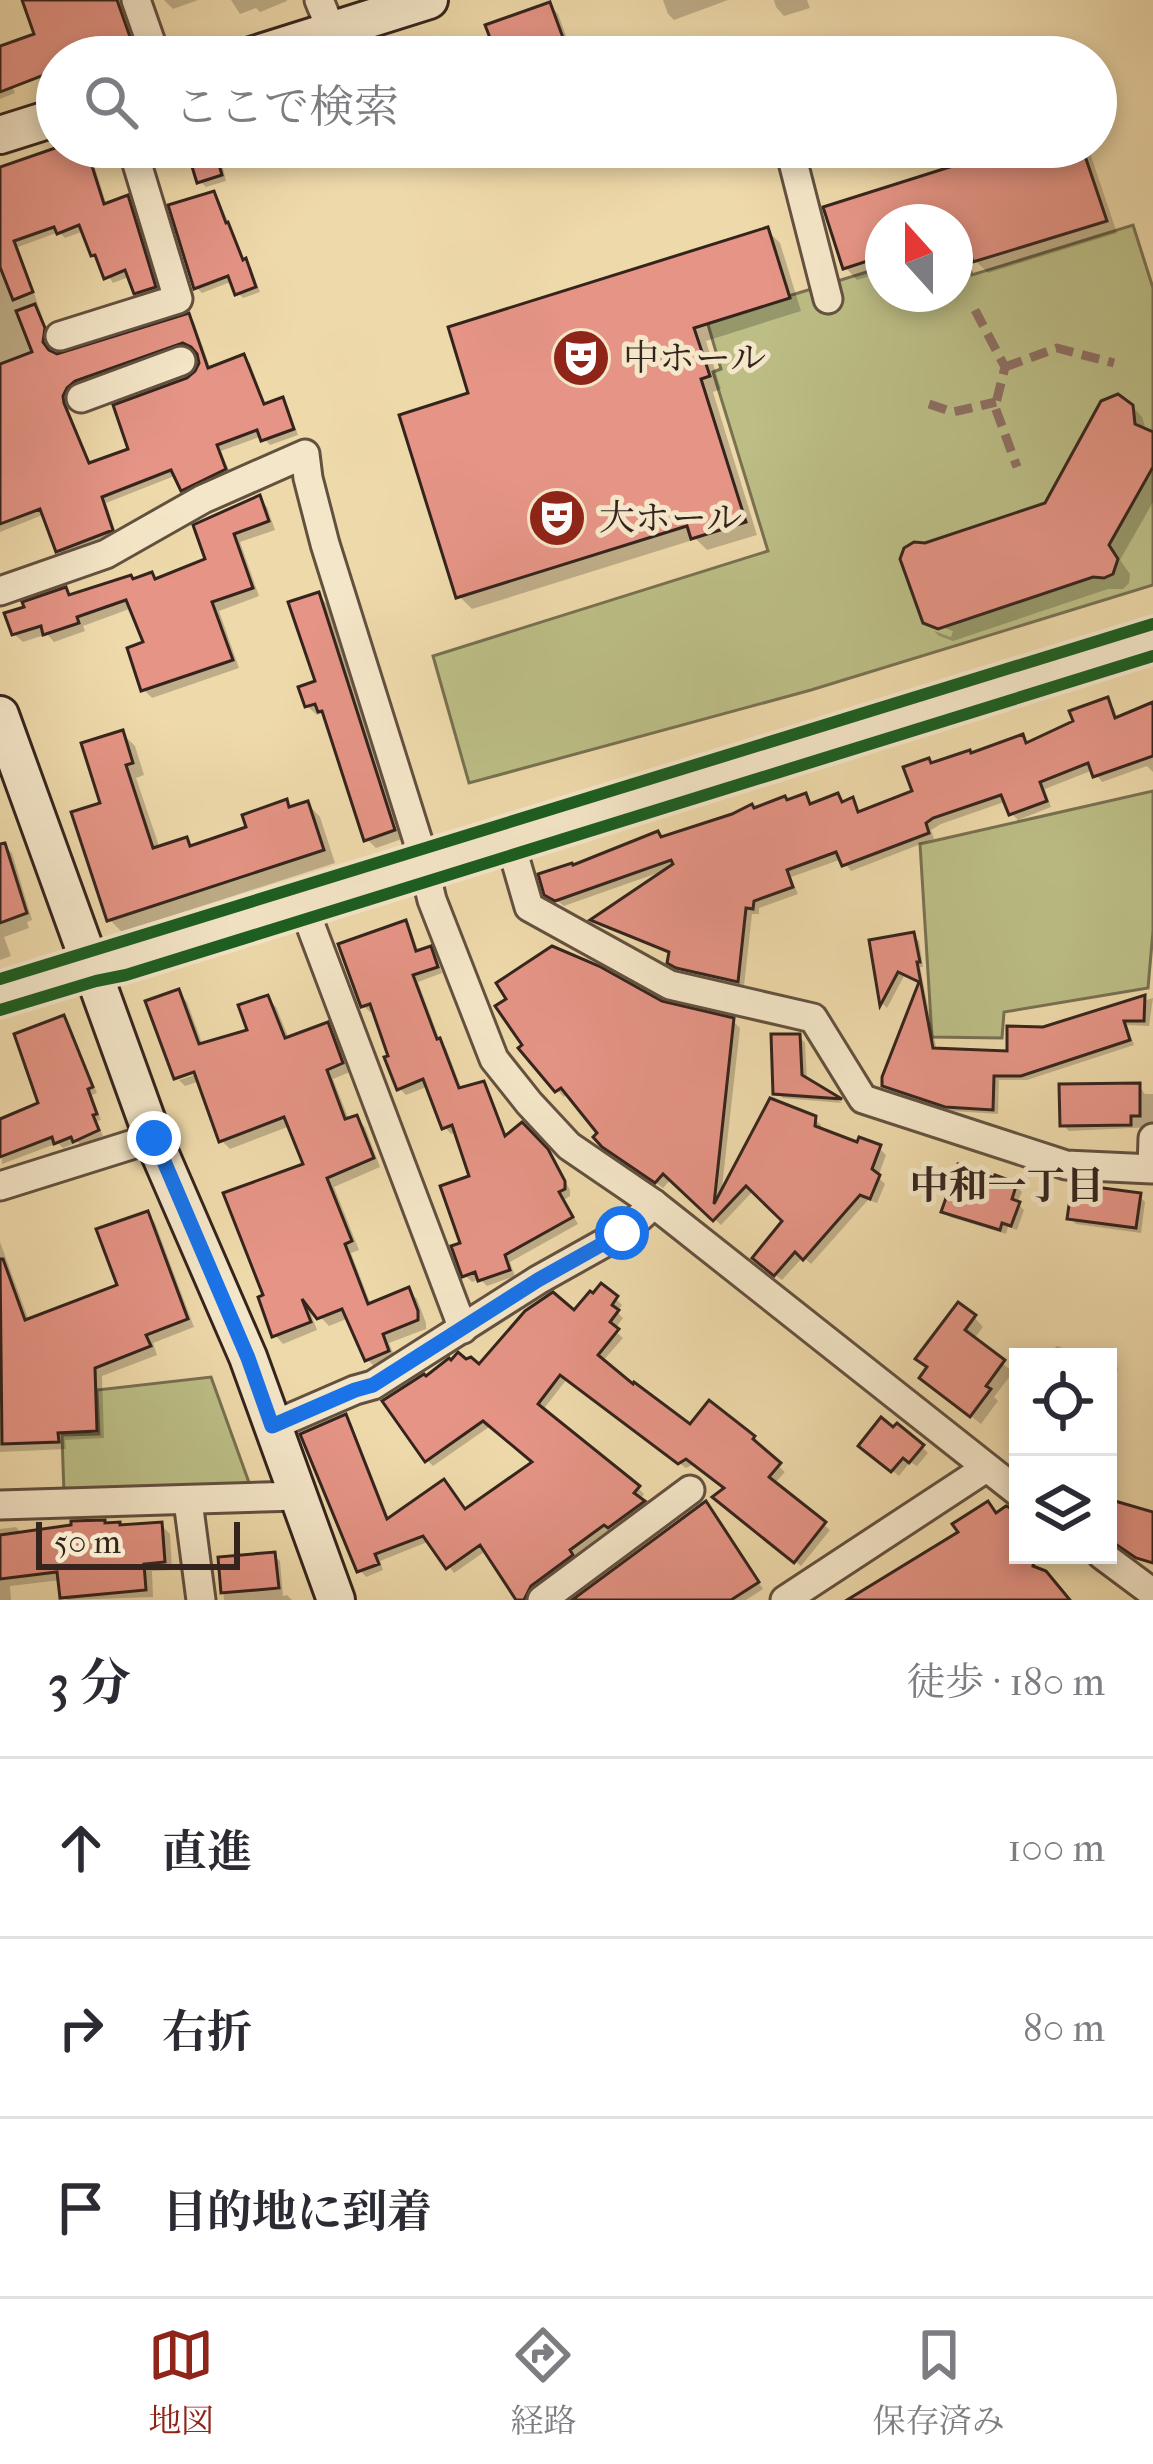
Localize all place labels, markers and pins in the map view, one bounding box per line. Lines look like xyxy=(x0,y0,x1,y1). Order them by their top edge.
theatre icon: 中ホール xyxy=(550,327,612,389)
place label: 中ホール xyxy=(623,337,766,379)
theatre icon: 大ホール xyxy=(526,487,588,549)
place label: 大ホール xyxy=(599,497,742,539)

